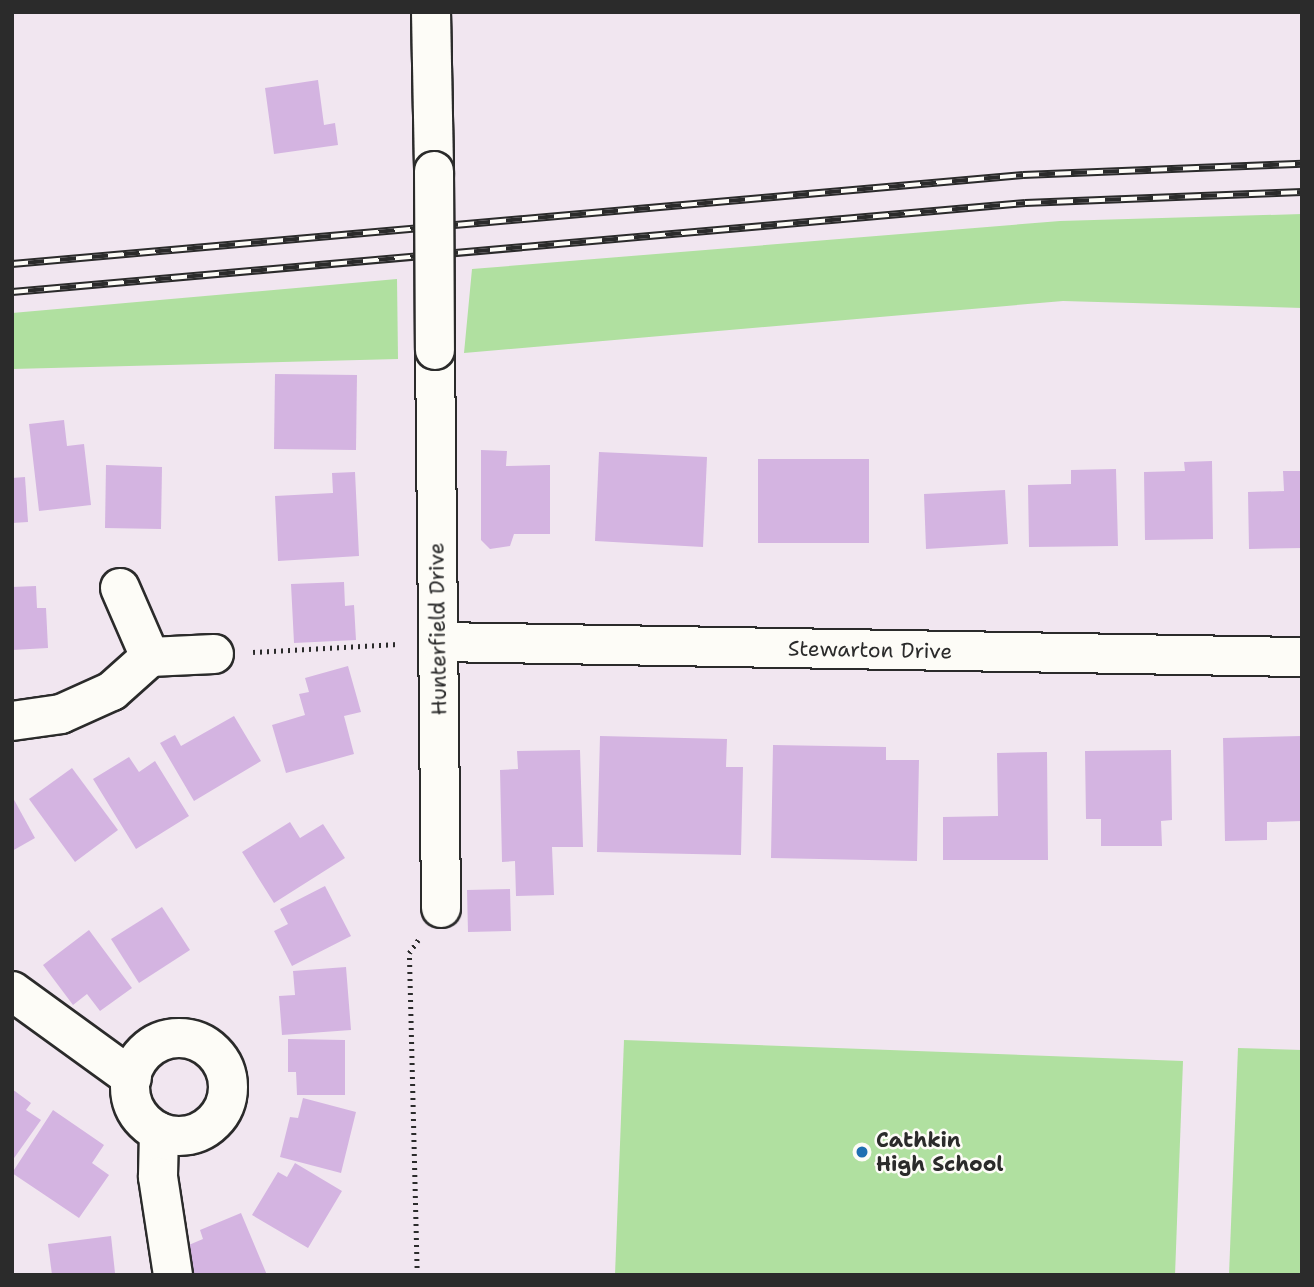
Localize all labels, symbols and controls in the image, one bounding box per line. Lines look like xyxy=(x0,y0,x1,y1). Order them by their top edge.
street label: Hunterfield Drive xyxy=(424,542,452,716)
street label: Stewarton Drive xyxy=(788,636,952,664)
place label: Cathkin High School xyxy=(876,1127,1004,1177)
marker: Cathkin High School xyxy=(854,1144,870,1160)

